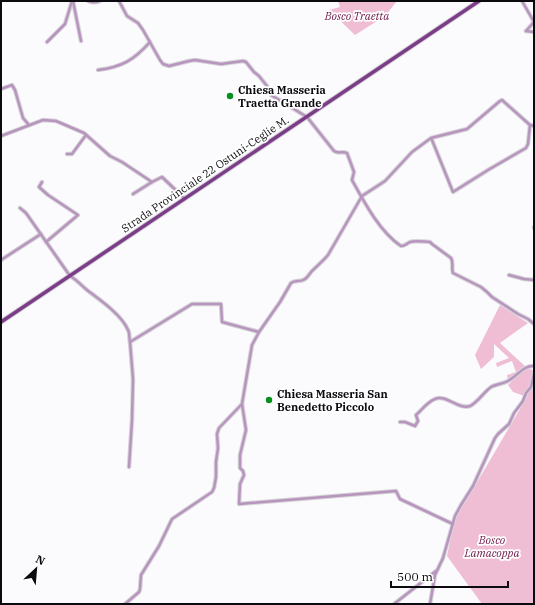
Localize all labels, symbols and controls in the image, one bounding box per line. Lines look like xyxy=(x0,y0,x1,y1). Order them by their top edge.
park label: Bosco Traetta xyxy=(324,9,389,23)
place label: Chiesa Masseria Traetta Grande xyxy=(238,83,326,110)
marker: Chiesa Masseria Traetta Grande xyxy=(225,91,235,101)
street label: Strada Provinciale 22 Ostuni-Ceglie M. xyxy=(119,113,291,235)
place label: Chiesa Masseria San Benedetto Piccolo xyxy=(277,387,388,414)
marker: Chiesa Masseria San Benedetto Piccolo xyxy=(264,395,274,405)
park label: Bosco Lamacoppa xyxy=(464,533,519,560)
north arrow xyxy=(16,549,56,589)
text: N xyxy=(33,552,48,568)
scale bar xyxy=(391,563,508,589)
text: 500 m xyxy=(397,569,433,584)

